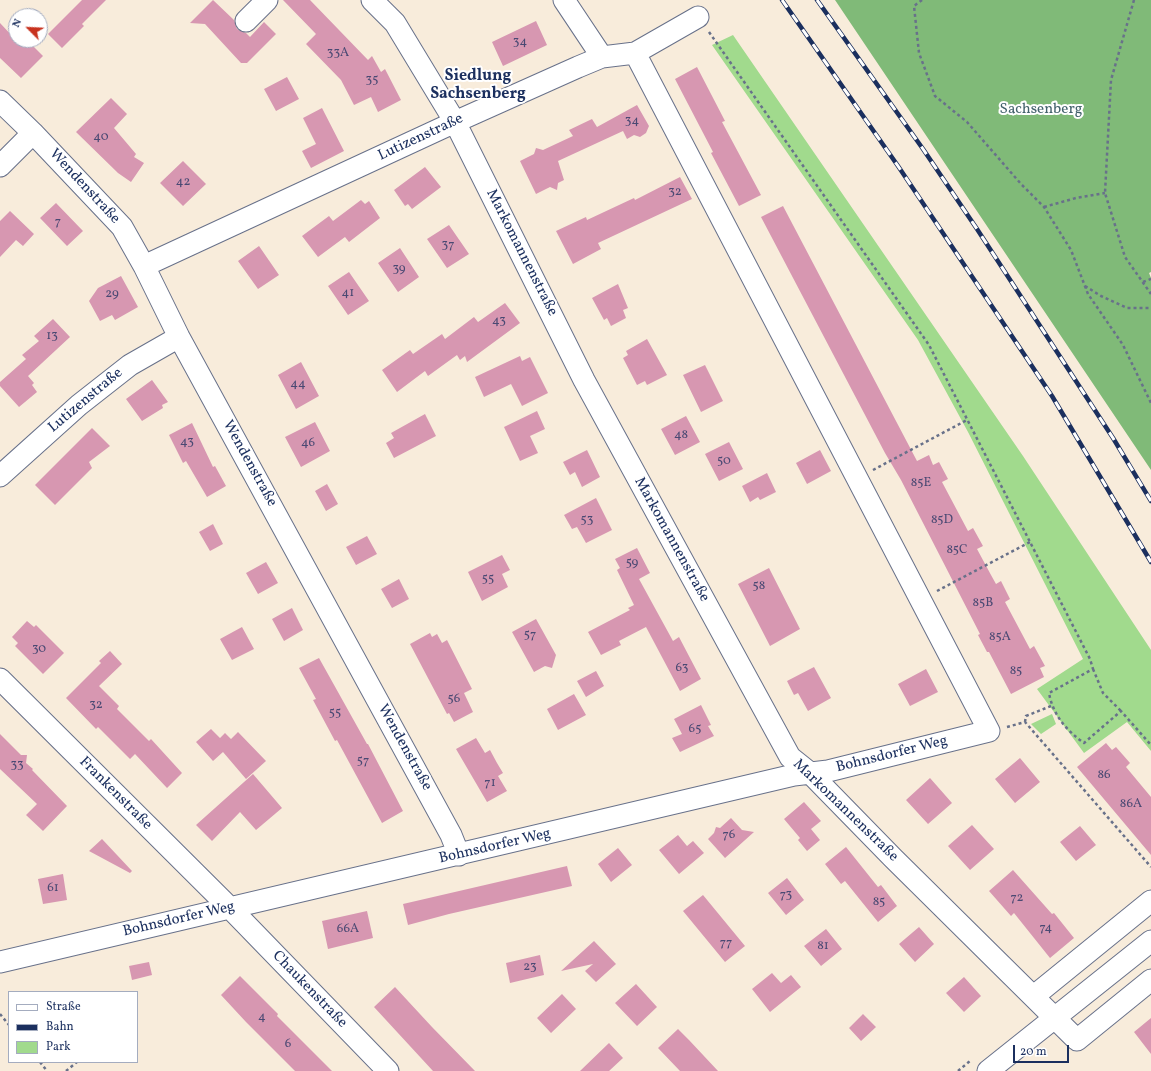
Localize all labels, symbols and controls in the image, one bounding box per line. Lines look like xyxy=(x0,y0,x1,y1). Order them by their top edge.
north arrow xyxy=(8,8,48,48)
text: N xyxy=(9,17,26,30)
house number: 34 xyxy=(513,35,527,51)
house number: 33A xyxy=(327,46,349,62)
district label: Siedlung Sachsenberg xyxy=(430,67,526,105)
house number: 35 xyxy=(366,73,378,89)
park label: Sachsenberg xyxy=(1000,101,1082,119)
street label: Lutizenstraße xyxy=(376,110,466,166)
house number: 34 xyxy=(625,114,639,130)
house number: 40 xyxy=(93,130,109,146)
street label: Wendenstraße xyxy=(45,146,123,228)
house number: 42 xyxy=(176,175,190,191)
house number: 32 xyxy=(668,185,682,201)
street label: Markomannenstraße xyxy=(481,187,561,319)
house number: 7 xyxy=(55,215,61,231)
house number: 37 xyxy=(442,238,454,254)
house number: 39 xyxy=(392,262,406,278)
house number: 41 xyxy=(342,286,354,302)
house number: 29 xyxy=(105,287,119,303)
house number: 43 xyxy=(492,314,506,330)
house number: 13 xyxy=(46,329,58,345)
street label: Lutizenstraße xyxy=(45,365,127,437)
house number: 44 xyxy=(290,377,306,393)
street label: Wendenstraße xyxy=(218,418,280,510)
house number: 48 xyxy=(674,428,688,444)
house number: 43 xyxy=(180,435,194,451)
house number: 46 xyxy=(301,436,315,452)
house number: 50 xyxy=(717,454,731,470)
street label: Markomannenstraße xyxy=(629,474,713,606)
house number: 85E xyxy=(911,476,931,492)
house number: 53 xyxy=(581,513,593,529)
house number: 85D xyxy=(931,513,953,529)
house number: 85C xyxy=(946,543,968,559)
house number: 59 xyxy=(626,556,638,572)
house number: 55 xyxy=(482,572,494,588)
house number: 58 xyxy=(753,579,765,595)
house number: 85B xyxy=(973,596,993,612)
house number: 57 xyxy=(524,628,536,644)
house number: 85A xyxy=(989,630,1011,646)
house number: 30 xyxy=(32,642,46,658)
house number: 63 xyxy=(675,661,689,677)
house number: 85 xyxy=(1010,664,1022,680)
house number: 56 xyxy=(448,692,460,708)
house number: 32 xyxy=(89,698,103,714)
street label: Wendenstraße xyxy=(373,702,435,794)
house number: 55 xyxy=(329,706,341,722)
house number: 65 xyxy=(689,722,701,738)
street label: Bohnsdorfer Weg xyxy=(834,732,950,778)
street label: Frankenstraße xyxy=(75,754,155,834)
house number: 57 xyxy=(357,754,369,770)
street label: Markomannenstraße xyxy=(788,756,902,866)
house number: 33 xyxy=(10,758,24,774)
house number: 86 xyxy=(1097,768,1111,784)
house number: 71 xyxy=(484,776,496,792)
house number: 86A xyxy=(1120,797,1142,813)
street label: Bohnsdorfer Weg xyxy=(437,825,553,869)
house number: 76 xyxy=(723,828,735,844)
house number: 61 xyxy=(47,881,59,897)
house number: 73 xyxy=(780,888,792,904)
house number: 72 xyxy=(1010,891,1024,907)
house number: 85 xyxy=(873,895,885,911)
street label: Bohnsdorfer Weg xyxy=(121,898,237,942)
house number: 74 xyxy=(1040,921,1052,937)
house number: 66A xyxy=(337,922,359,938)
house number: 77 xyxy=(720,936,732,952)
house number: 81 xyxy=(817,939,829,955)
street label: Chaukenstraße xyxy=(268,948,350,1032)
house number: 23 xyxy=(523,960,537,976)
legend xyxy=(8,991,138,1063)
text: Straße xyxy=(46,999,81,1015)
house number: 4 xyxy=(258,1010,266,1026)
text: Bahn xyxy=(46,1019,74,1035)
house number: 6 xyxy=(285,1037,291,1053)
scale bar xyxy=(1015,1037,1071,1063)
text: Park xyxy=(46,1039,71,1055)
text: 20 m xyxy=(1020,1044,1047,1060)

